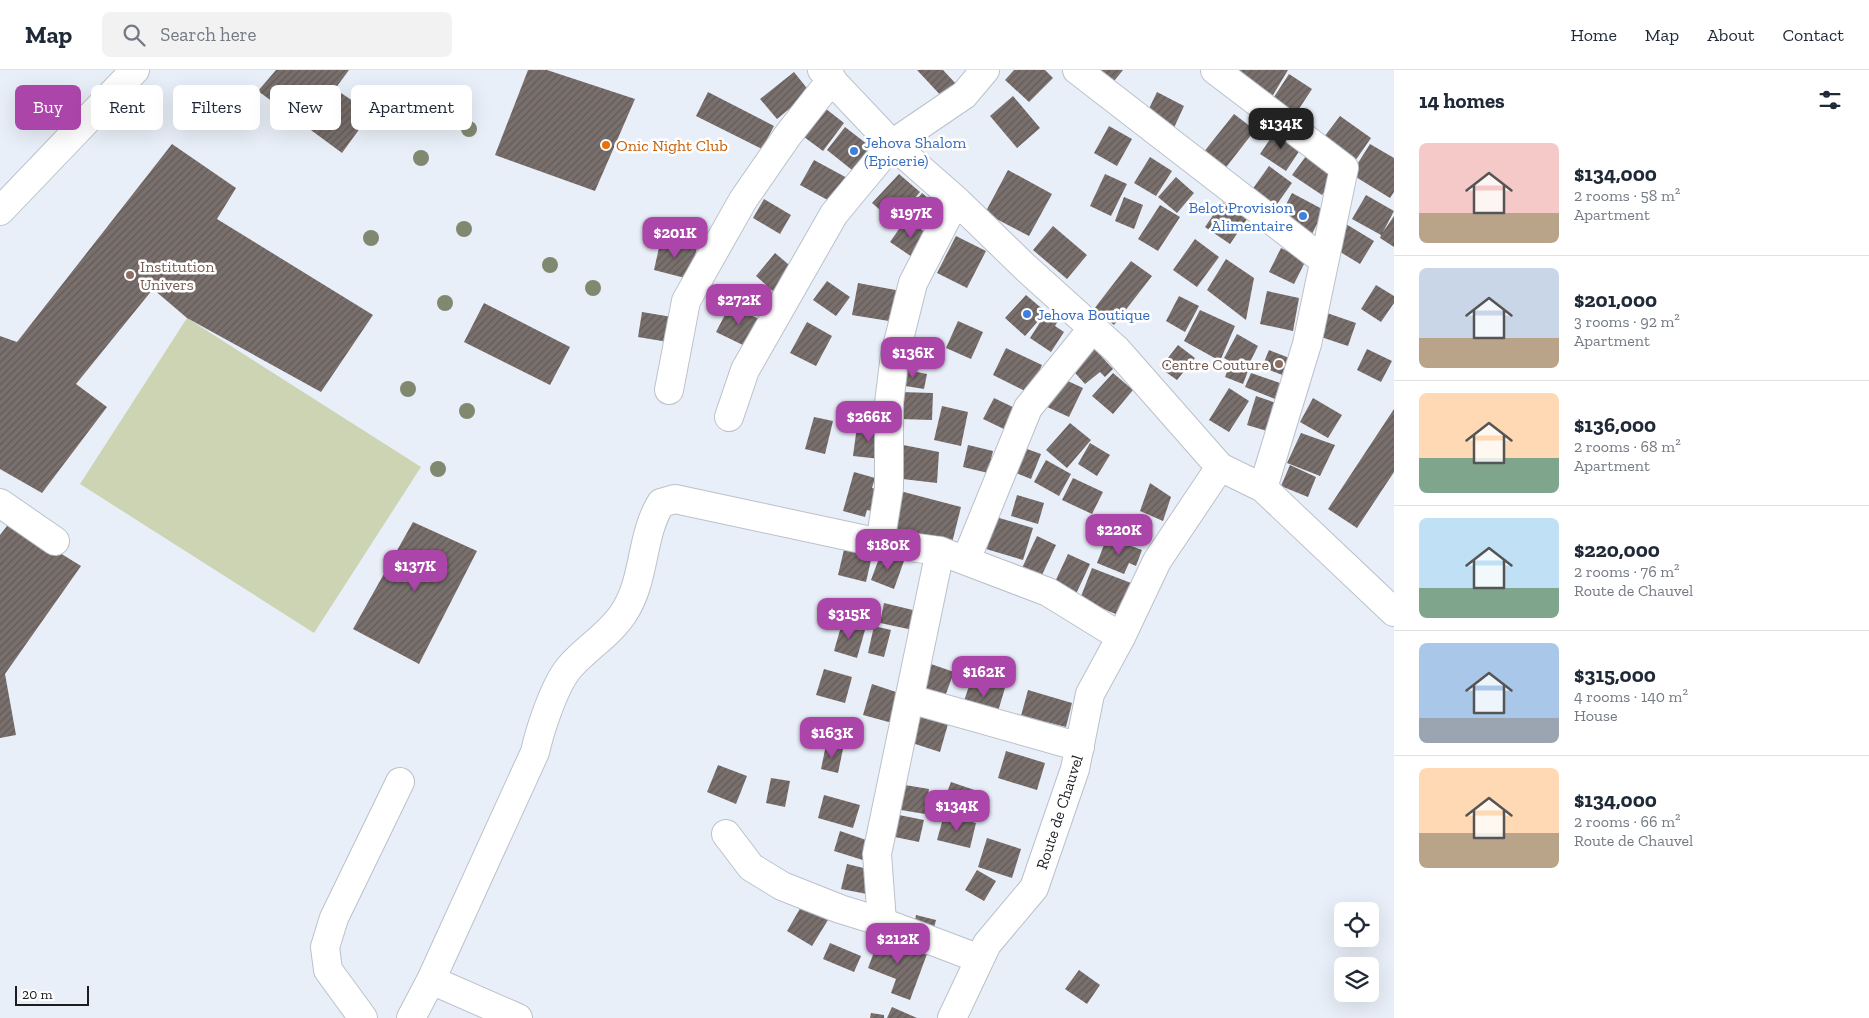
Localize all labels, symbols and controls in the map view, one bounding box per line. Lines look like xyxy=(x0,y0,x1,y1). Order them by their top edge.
search box xyxy=(102,12,452,57)
text: Map xyxy=(25,20,72,49)
icon: search xyxy=(120,21,148,49)
text: Search here xyxy=(160,23,257,46)
text: Home xyxy=(1570,24,1617,46)
text: Map xyxy=(1645,24,1679,46)
text: About xyxy=(1707,24,1754,46)
text: Contact xyxy=(1782,24,1844,46)
chip: Buy xyxy=(15,85,81,130)
chip: Rent xyxy=(91,85,163,130)
chip: Filters xyxy=(173,85,260,130)
chip: New xyxy=(270,85,341,130)
chip: Apartment xyxy=(351,85,472,130)
icon: filters xyxy=(1816,86,1844,114)
text: 14 homes xyxy=(1419,88,1505,113)
pin: $134K xyxy=(1246,108,1316,150)
text: $134K xyxy=(1260,114,1302,133)
place label: Jehova Shalom (Epicerie) xyxy=(864,133,967,170)
place label: Onic Night Club xyxy=(616,136,728,155)
marker: Onic Night Club xyxy=(600,139,612,151)
marker: Jehova Shalom (Epicerie) xyxy=(848,145,860,157)
text: $134,000 xyxy=(1574,161,1657,186)
icon: home xyxy=(1459,163,1519,223)
text: 2 rooms · 58 m² xyxy=(1574,186,1680,205)
pin: $197K xyxy=(876,196,946,239)
place label: Belot Provision Alimentaire xyxy=(1188,198,1294,235)
text: $197K xyxy=(890,203,932,222)
text: Apartment xyxy=(1574,205,1650,224)
marker: Belot Provision Alimentaire xyxy=(1297,210,1309,222)
pin: $201K xyxy=(640,216,710,259)
text: $201K xyxy=(654,223,696,242)
place label: Institution Univers xyxy=(140,257,215,294)
marker: Institution Univers xyxy=(124,269,136,281)
pin: $272K xyxy=(704,284,774,326)
text: $201,000 xyxy=(1574,287,1657,312)
icon: home xyxy=(1459,288,1519,348)
text: $272K xyxy=(717,290,761,309)
place label: Jehova Boutique xyxy=(1037,305,1150,324)
marker: Jehova Boutique xyxy=(1021,308,1033,320)
text: 3 rooms · 92 m² xyxy=(1574,312,1680,331)
text: Apartment xyxy=(1574,331,1650,350)
pin: $136K xyxy=(878,336,948,379)
text: $136K xyxy=(892,343,934,362)
place label: Centre Couture xyxy=(1161,355,1269,374)
marker: Centre Couture xyxy=(1273,358,1285,370)
pin: $266K xyxy=(834,400,904,443)
text: $266K xyxy=(847,407,891,426)
text: $136,000 xyxy=(1574,412,1656,437)
icon: home xyxy=(1459,413,1519,473)
text: 2 rooms · 68 m² xyxy=(1574,437,1681,456)
text: Apartment xyxy=(1574,456,1650,475)
pin: $220K xyxy=(1084,514,1154,556)
text: $220K xyxy=(1096,520,1142,539)
pin: $180K xyxy=(853,528,923,571)
text: $180K xyxy=(867,535,909,554)
text: $220,000 xyxy=(1574,537,1660,562)
icon: home xyxy=(1459,538,1519,598)
pin: $137K xyxy=(380,550,450,592)
text: $137K xyxy=(394,556,436,575)
text: 2 rooms · 76 m² xyxy=(1574,562,1680,581)
text: Route de Chauvel xyxy=(1574,581,1693,600)
pin: $315K xyxy=(814,598,884,640)
text: $315K xyxy=(828,604,870,623)
pin: $162K xyxy=(949,656,1019,698)
text: $162K xyxy=(963,662,1005,681)
text: $315,000 xyxy=(1574,662,1656,687)
icon: home xyxy=(1459,663,1519,723)
text: 4 rooms · 140 m² xyxy=(1574,687,1688,706)
text: House xyxy=(1574,706,1617,725)
pin: $163K xyxy=(797,716,867,759)
text: $163K xyxy=(811,723,853,742)
street label: Route de Chauvel xyxy=(1032,752,1087,872)
text: $134,000 xyxy=(1574,787,1657,812)
icon: home xyxy=(1459,788,1519,848)
pin: $134K xyxy=(922,790,992,832)
text: $134K xyxy=(936,796,978,815)
text: 2 rooms · 66 m² xyxy=(1574,812,1681,831)
text: Route de Chauvel xyxy=(1574,831,1693,850)
map controls xyxy=(1334,902,1379,1002)
button: locate xyxy=(1334,902,1379,947)
pin: $212K xyxy=(863,922,933,965)
text: $212K xyxy=(877,929,919,948)
button: layers xyxy=(1334,957,1379,1002)
scale bar xyxy=(15,983,89,1006)
text: 20 m xyxy=(22,986,53,1003)

